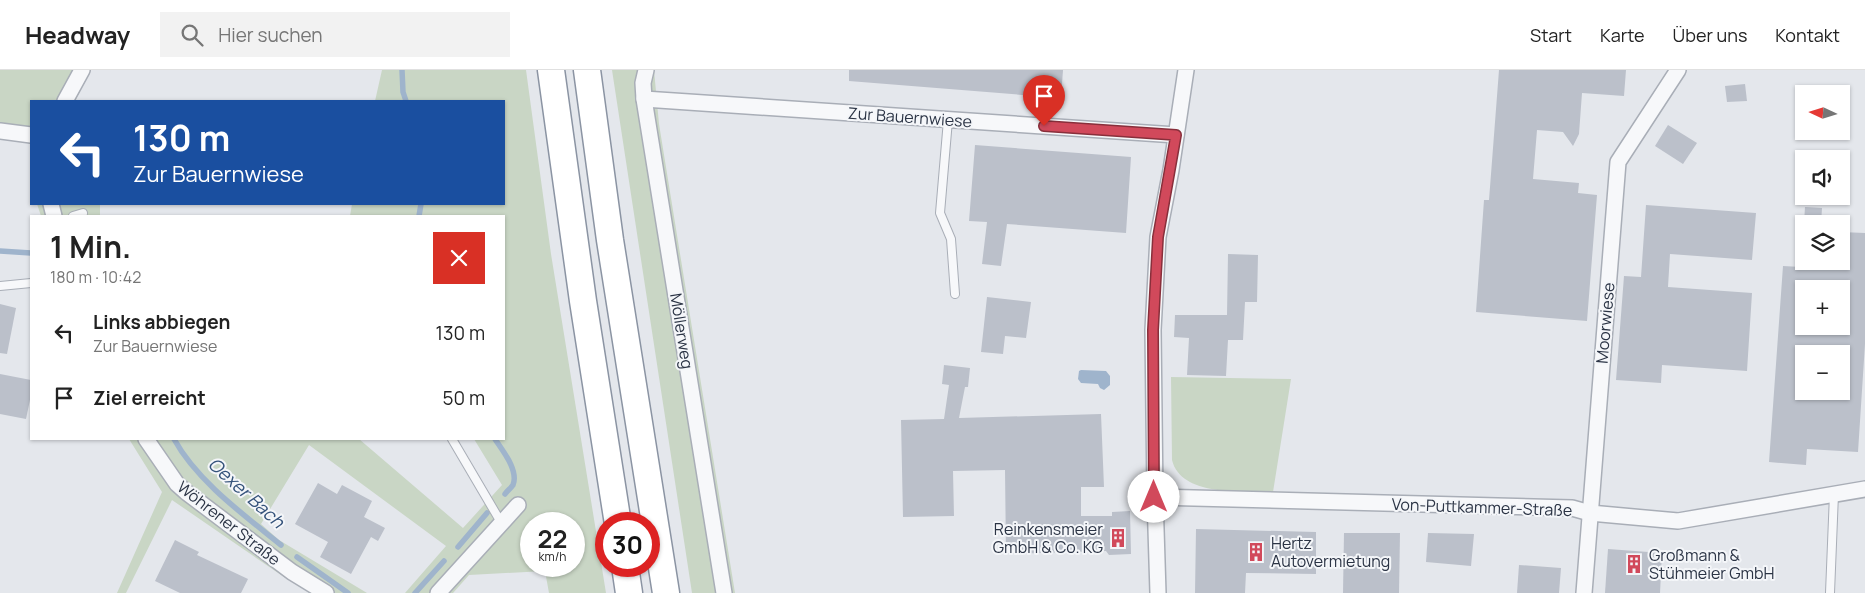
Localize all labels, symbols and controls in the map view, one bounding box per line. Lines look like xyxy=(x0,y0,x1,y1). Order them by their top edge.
search box xyxy=(160,12,510,57)
text: Headway xyxy=(25,18,130,51)
icon: search xyxy=(178,21,206,49)
text: Hier suchen xyxy=(218,22,323,48)
text: Start xyxy=(1530,23,1572,47)
text: Karte xyxy=(1600,23,1645,47)
text: Über uns xyxy=(1673,23,1747,47)
text: Kontakt xyxy=(1775,23,1840,47)
pin xyxy=(1023,75,1065,126)
icon: arrive xyxy=(1030,82,1058,110)
north arrow xyxy=(1795,85,1850,140)
map controls xyxy=(1795,85,1850,400)
street label: Zur Bauernwiese xyxy=(847,102,973,132)
text: 130 m xyxy=(133,114,230,162)
icon: left xyxy=(50,120,115,185)
button: sound xyxy=(1795,150,1850,205)
text: Zur Bauernwiese xyxy=(133,159,304,189)
button: layers xyxy=(1795,215,1850,270)
text: 1 Min. xyxy=(50,226,131,267)
button: close xyxy=(433,232,485,284)
text: 180 m · 10:42 xyxy=(50,266,141,288)
button: + xyxy=(1795,280,1850,335)
street label: Moorwiese xyxy=(1591,282,1619,364)
street label: Möllerweg xyxy=(665,292,699,370)
text: Links abbiegen xyxy=(93,309,230,335)
icon: left xyxy=(50,319,78,347)
text: 130 m xyxy=(436,320,485,346)
text: Zur Bauernwiese xyxy=(93,335,217,357)
button: − xyxy=(1795,345,1850,400)
icon: arrive xyxy=(50,384,78,412)
text: Ziel erreicht xyxy=(93,385,206,411)
text: 50 m xyxy=(443,385,485,411)
water label: Oexer Bach xyxy=(203,452,291,534)
position arrow xyxy=(1127,470,1179,522)
street label: Wöhrener Straße xyxy=(173,476,285,570)
street label: Von-Puttkammer-Straße xyxy=(1391,493,1573,521)
speed limit sign: 30 xyxy=(595,512,660,577)
place label: Reinkensmeier GmbH & Co. KG xyxy=(993,518,1103,558)
text: 22 xyxy=(538,521,567,556)
building icon: Reinkensmeier GmbH & Co. KG xyxy=(1107,527,1129,549)
place label: Hertz Autovermietung xyxy=(1271,532,1390,572)
building icon: Hertz Autovermietung xyxy=(1245,541,1267,563)
place label: Großmann & Stühmeier GmbH xyxy=(1649,544,1774,584)
text: km/h xyxy=(539,548,566,565)
building icon: Großmann & Stühmeier GmbH xyxy=(1623,553,1645,575)

